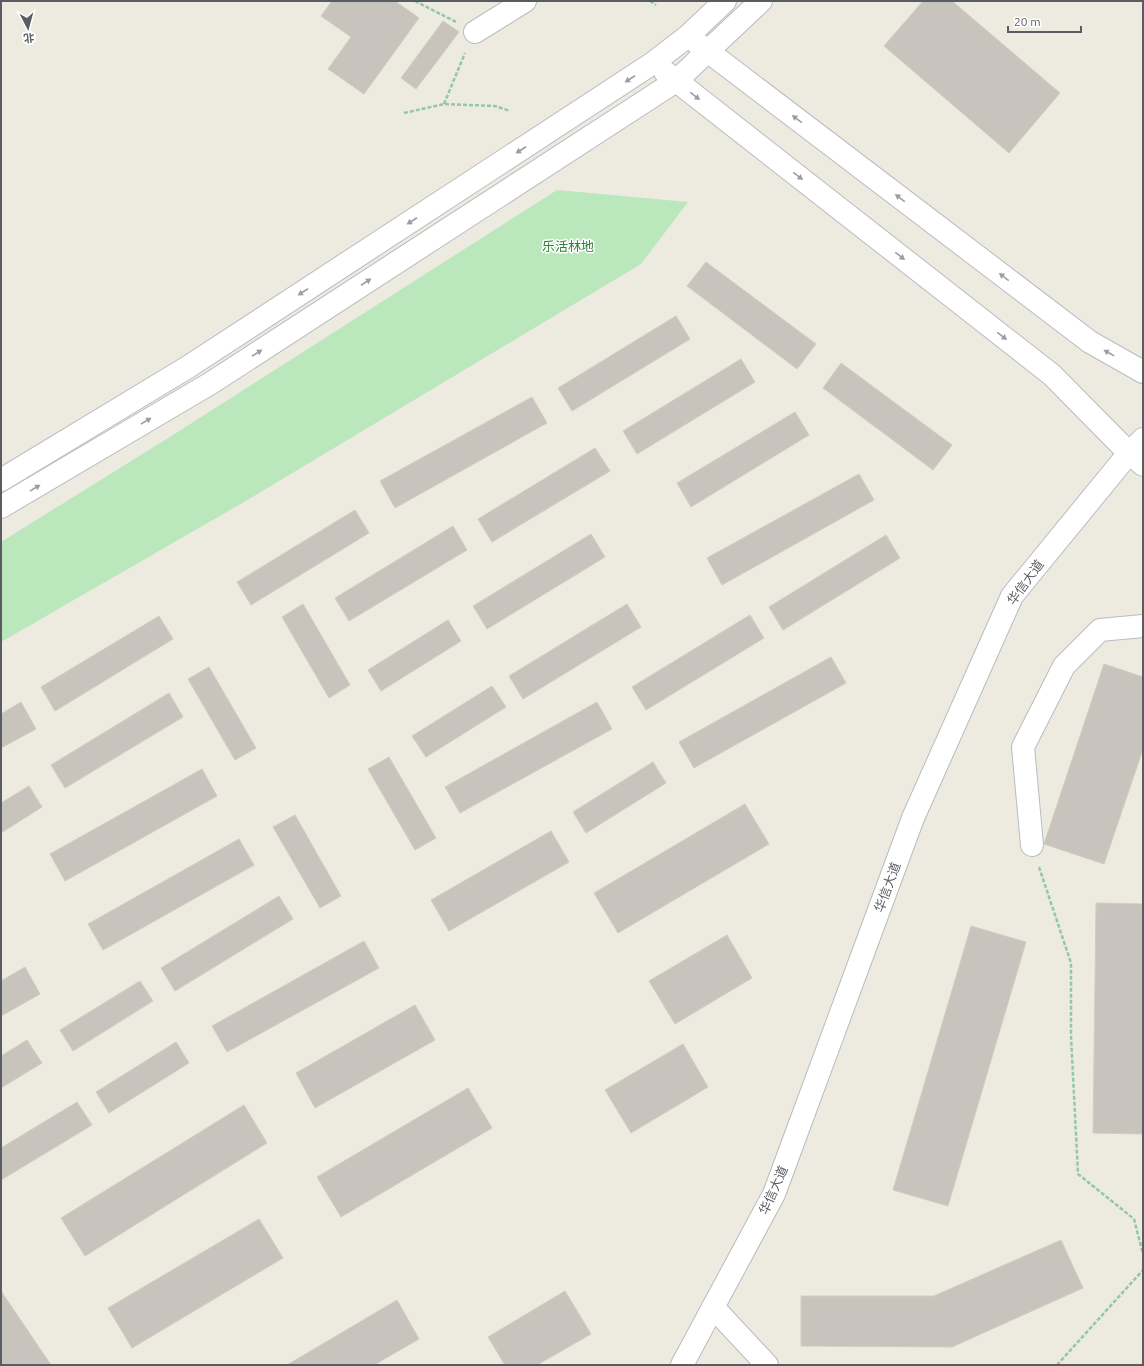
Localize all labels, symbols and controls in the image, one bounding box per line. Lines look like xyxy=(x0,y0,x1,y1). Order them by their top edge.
north arrow xyxy=(8,8,48,48)
scale bar xyxy=(1008,8,1081,34)
text: 20 m xyxy=(1014,15,1041,28)
text: 北 xyxy=(23,31,35,44)
one-way arrow xyxy=(624,75,636,82)
one-way arrow xyxy=(690,91,701,100)
one-way arrow xyxy=(792,115,802,123)
one-way arrow xyxy=(516,146,526,154)
one-way arrow xyxy=(792,171,803,180)
one-way arrow xyxy=(895,193,906,202)
one-way arrow xyxy=(407,217,417,225)
park label: 乐活林地 xyxy=(542,239,594,253)
one-way arrow xyxy=(895,251,905,259)
one-way arrow xyxy=(998,272,1009,281)
one-way arrow xyxy=(361,278,371,286)
one-way arrow xyxy=(298,288,309,296)
one-way arrow xyxy=(997,331,1008,340)
one-way arrow xyxy=(252,349,262,357)
one-way arrow xyxy=(1103,349,1115,356)
one-way arrow xyxy=(140,418,152,425)
one-way arrow xyxy=(29,484,41,491)
street label: 华信大道 xyxy=(1004,557,1046,607)
street label: 华信大道 xyxy=(872,860,902,914)
street label: 华信大道 xyxy=(756,1163,790,1217)

